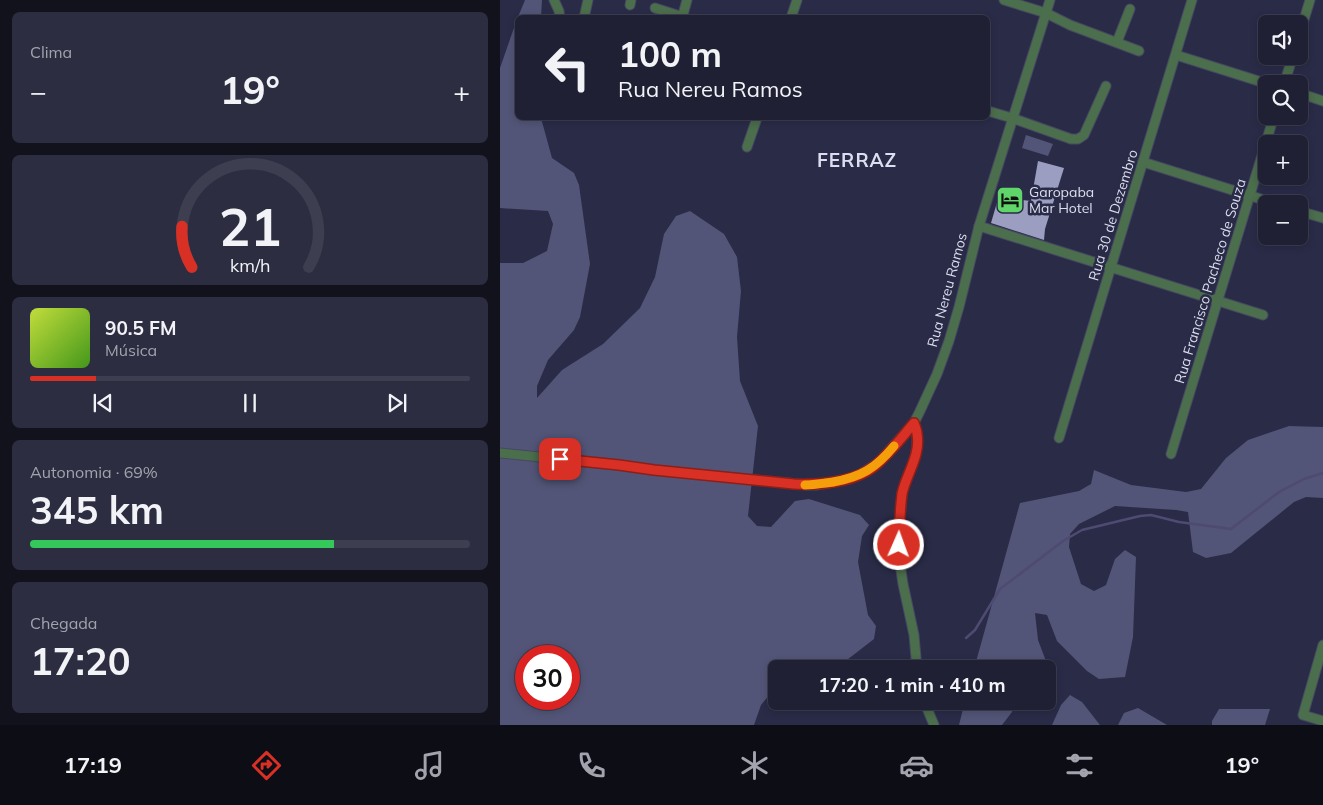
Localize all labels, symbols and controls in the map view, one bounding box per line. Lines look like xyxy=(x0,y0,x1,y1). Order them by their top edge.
map controls xyxy=(1258,15,1308,245)
button: sound xyxy=(1258,15,1308,65)
text: 100 m xyxy=(618,32,722,76)
icon: left xyxy=(535,35,600,100)
text: Clima xyxy=(30,42,72,62)
text: 19° xyxy=(220,66,280,114)
text: − xyxy=(30,74,47,109)
text: + xyxy=(453,74,470,109)
text: Rua Nereu Ramos xyxy=(618,75,803,103)
button: search xyxy=(1258,75,1308,125)
button: + xyxy=(1258,135,1308,185)
street label: Rua 30 de Dezembro xyxy=(1084,147,1142,283)
district label: FERRAZ xyxy=(817,148,897,172)
street label: Rua Francisco Pacheco de Souza xyxy=(1170,176,1250,386)
place label: Garopaba Mar Hotel xyxy=(1029,183,1094,217)
hotel icon: Garopaba Mar Hotel xyxy=(995,185,1025,215)
text: 21 xyxy=(219,194,281,259)
button: − xyxy=(1258,195,1308,245)
street label: Rua Nereu Ramos xyxy=(923,231,971,349)
text: km/h xyxy=(230,254,270,276)
text: 90.5 FM xyxy=(105,316,177,340)
text: Música xyxy=(105,340,157,360)
icon: previous xyxy=(89,389,117,417)
icon: pause xyxy=(236,389,264,417)
icon: next xyxy=(383,389,411,417)
pin xyxy=(539,438,581,480)
icon: arrive xyxy=(546,445,574,473)
text: Autonomia · 69% xyxy=(30,462,158,482)
text: 345 km xyxy=(30,486,164,534)
position arrow xyxy=(872,518,924,570)
text: Chegada xyxy=(30,613,97,633)
text: 17:20 xyxy=(30,637,131,685)
speed limit sign: 30 xyxy=(515,645,580,710)
text: 17:20 · 1 min · 410 m xyxy=(818,673,1006,697)
icon: directions xyxy=(249,748,284,783)
icon: music xyxy=(412,748,447,783)
icon: phone xyxy=(574,748,609,783)
icon: climate xyxy=(737,748,772,783)
icon: car xyxy=(899,748,934,783)
icon: filters xyxy=(1062,748,1097,783)
text: 17:19 xyxy=(64,751,122,779)
text: 19° xyxy=(1224,751,1259,779)

